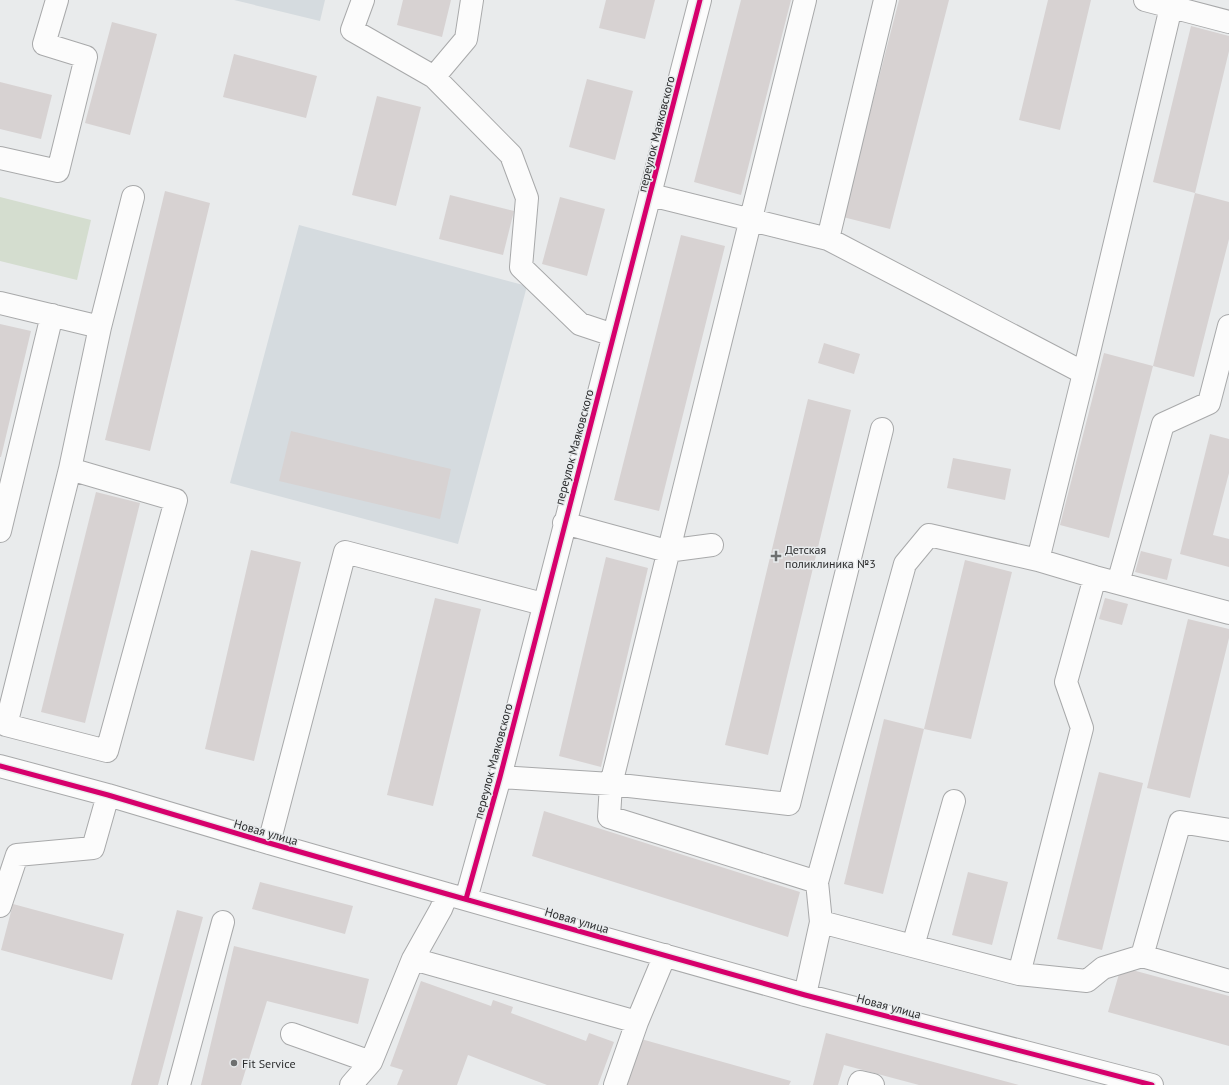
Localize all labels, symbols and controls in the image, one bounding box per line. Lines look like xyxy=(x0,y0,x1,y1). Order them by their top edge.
street label: переулок Маяковского xyxy=(634,74,678,194)
street label: переулок Маяковского xyxy=(551,388,597,506)
place label: Детская поликлиника №3 xyxy=(785,542,876,571)
marker: Детская поликлиника №3 xyxy=(770,550,782,562)
street label: переулок Маяковского xyxy=(470,702,516,820)
street label: Новая улица xyxy=(232,816,300,848)
street label: Новая улица xyxy=(543,904,611,936)
street label: Новая улица xyxy=(855,990,923,1022)
place label: Fit Service xyxy=(242,1056,295,1071)
marker: Fit Service xyxy=(229,1058,239,1068)

